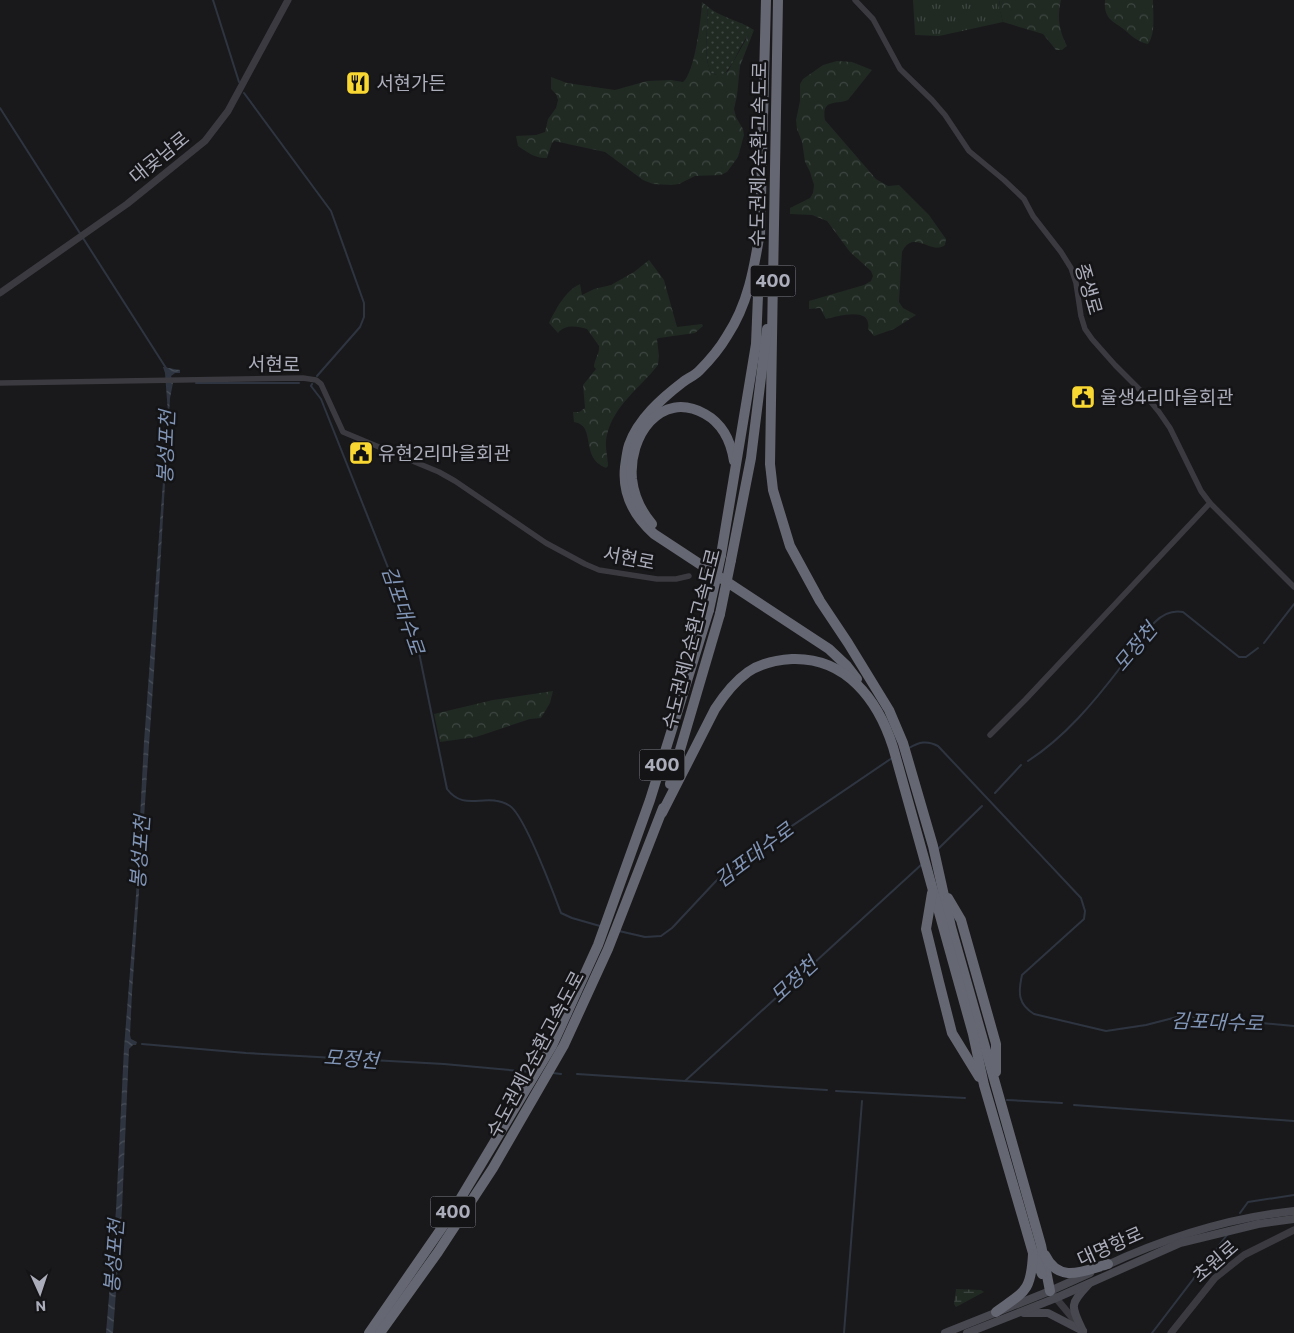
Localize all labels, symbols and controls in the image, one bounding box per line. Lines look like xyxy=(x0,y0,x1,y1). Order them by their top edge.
street label: 수도권제2순환고속도로 xyxy=(744,61,771,247)
restaurant icon: 서현가든 xyxy=(345,70,371,96)
place label: 서현가든 xyxy=(376,71,446,94)
street label: 대곶남로 xyxy=(124,126,193,188)
street label: 종생로 xyxy=(1071,260,1108,317)
road number: 400 xyxy=(750,266,796,296)
street label: 서현로 xyxy=(248,352,300,375)
public building icon: 율생4리마을회관 xyxy=(1070,384,1096,410)
place label: 율생4리마을회관 xyxy=(1100,385,1234,408)
water label: 봉성포천 xyxy=(152,407,178,484)
public building icon: 유현2리마을회관 xyxy=(348,440,374,466)
place label: 유현2리마을회관 xyxy=(378,441,511,464)
street label: 서현로 xyxy=(601,541,657,574)
street label: 수도권제2순환고속도로 xyxy=(657,546,724,732)
water label: 김포대수로 xyxy=(378,562,431,659)
water label: 모정천 xyxy=(1107,616,1163,675)
road number: 400 xyxy=(640,750,684,780)
water label: 봉성포천 xyxy=(124,812,154,889)
water label: 김포대수로 xyxy=(709,816,799,891)
water label: 모정천 xyxy=(765,950,824,1007)
street label: 수도권제2순환고속도로 xyxy=(481,967,588,1141)
water label: 김포대수로 xyxy=(1171,1007,1265,1035)
water label: 모정천 xyxy=(323,1044,382,1072)
road number: 400 xyxy=(430,1196,476,1228)
water label: 봉성포천 xyxy=(98,1216,128,1293)
street label: 대명항로 xyxy=(1073,1221,1146,1270)
street label: 초원로 xyxy=(1187,1235,1242,1287)
north arrow xyxy=(15,1268,65,1318)
text: N xyxy=(35,1298,46,1315)

